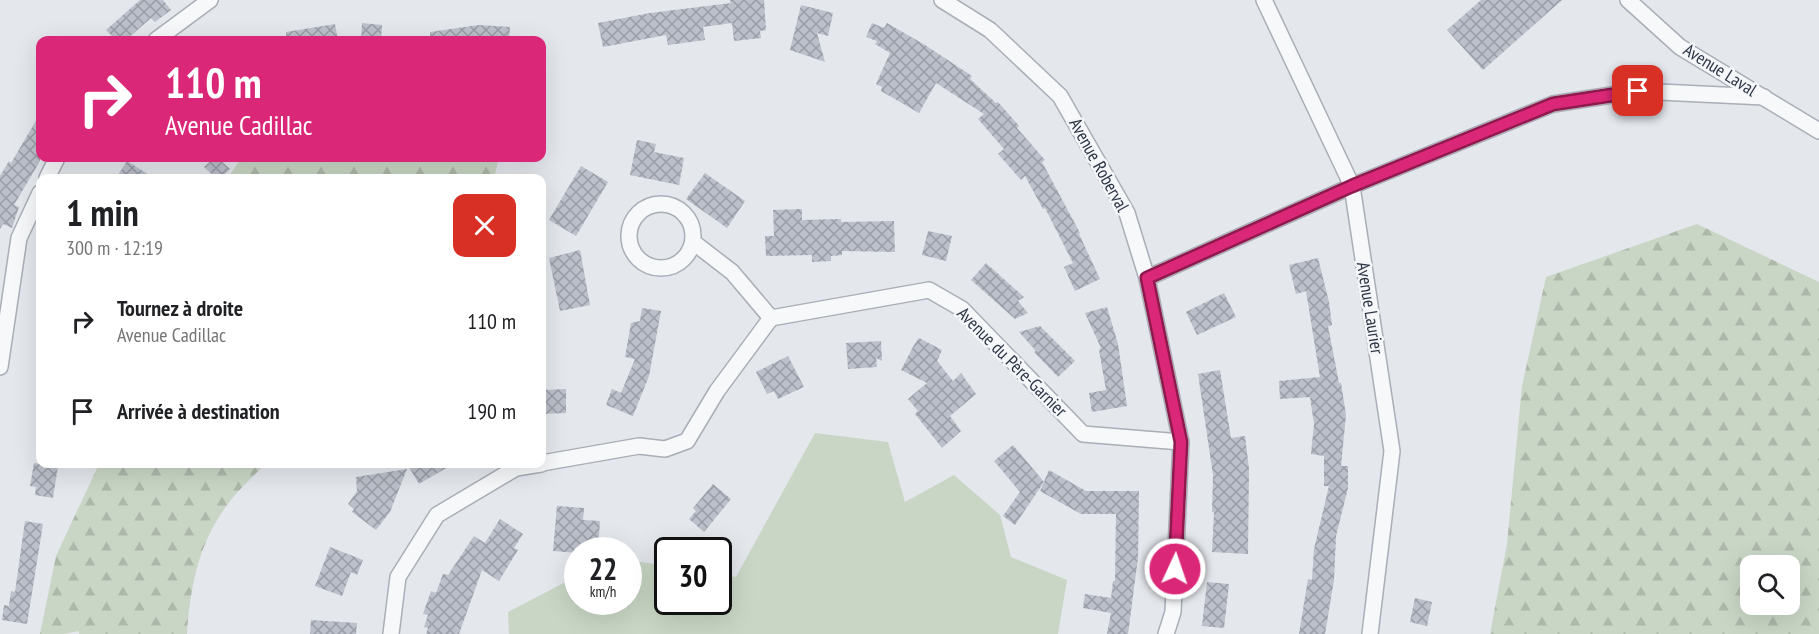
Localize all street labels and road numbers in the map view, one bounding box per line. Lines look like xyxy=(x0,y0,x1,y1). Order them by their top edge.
street label: Avenue Laval xyxy=(1679,38,1762,102)
street label: Avenue Roberval xyxy=(1064,114,1135,216)
street label: Avenue Laurier xyxy=(1352,260,1389,356)
street label: Avenue du Père-Garnier xyxy=(952,302,1072,422)

